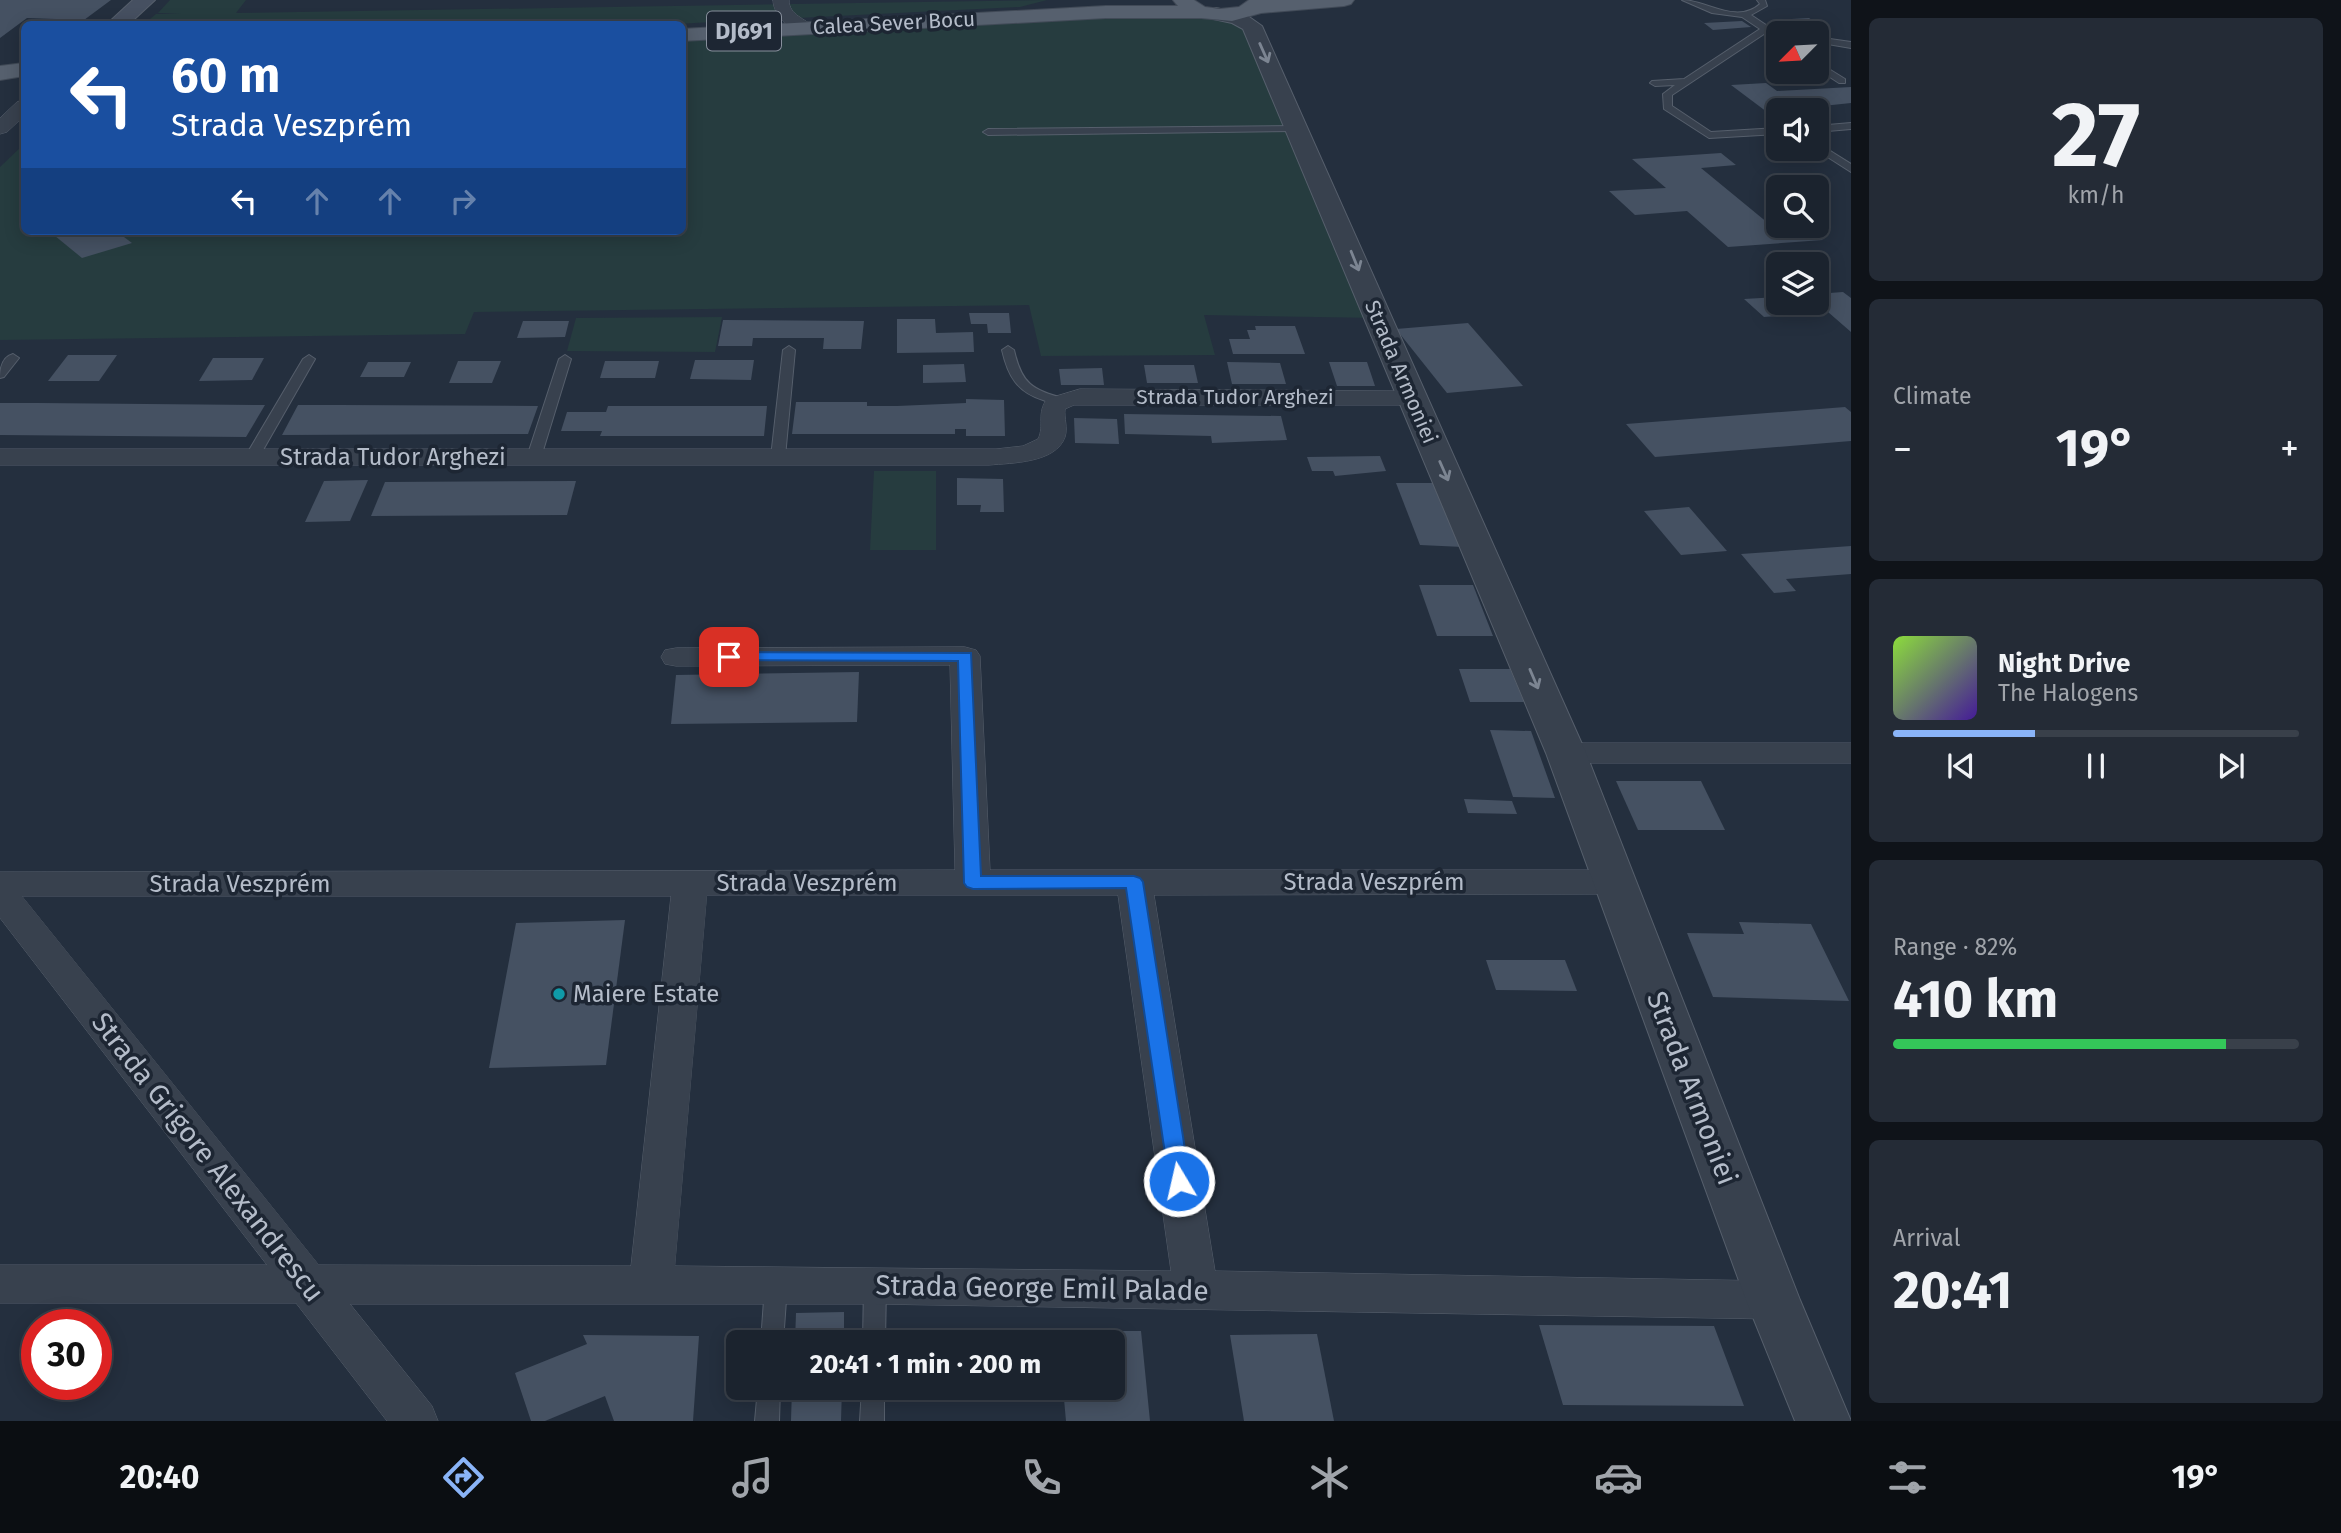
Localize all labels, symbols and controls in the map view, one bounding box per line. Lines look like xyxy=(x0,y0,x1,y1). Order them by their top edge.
street label: Calea Sever Bocu xyxy=(812,6,976,40)
road number: DJ691 xyxy=(707,12,781,50)
north arrow xyxy=(1766,21,1829,84)
map controls xyxy=(1766,21,1829,315)
one-way arrow xyxy=(1258,42,1271,63)
text: 60 m xyxy=(171,46,280,105)
icon: left xyxy=(56,49,147,140)
text: 27 xyxy=(2052,81,2140,190)
button: sound xyxy=(1766,98,1829,161)
text: Strada Veszprém xyxy=(171,106,412,144)
button: search xyxy=(1766,175,1829,238)
text: km/h xyxy=(2068,181,2124,209)
icon: left xyxy=(225,182,263,220)
icon: ahead xyxy=(298,182,336,220)
icon: ahead xyxy=(371,182,409,220)
icon: right xyxy=(444,182,482,220)
one-way arrow xyxy=(1349,250,1362,272)
button: layers xyxy=(1766,252,1829,315)
street label: Strada Armoniei xyxy=(1359,296,1443,448)
text: Climate xyxy=(1893,382,1972,410)
street label: Strada Tudor Arghezi xyxy=(1136,384,1334,410)
text: 19° xyxy=(2056,417,2136,480)
text: − xyxy=(1893,426,1912,472)
text: + xyxy=(2280,426,2299,472)
street label: Strada Tudor Arghezi xyxy=(280,443,506,471)
one-way arrow xyxy=(1438,459,1451,481)
pin xyxy=(699,627,759,687)
icon: arrive xyxy=(710,638,748,676)
text: Night Drive xyxy=(1998,648,2130,679)
one-way arrow xyxy=(1528,668,1541,690)
text: The Halogens xyxy=(1998,679,2138,707)
icon: previous xyxy=(1942,747,1980,785)
icon: pause xyxy=(2077,747,2115,785)
icon: next xyxy=(2212,747,2250,785)
street label: Strada Veszprém xyxy=(1284,868,1464,896)
street label: Strada Veszprém xyxy=(717,869,897,897)
street label: Strada Veszprém xyxy=(150,870,330,898)
text: Range · 82% xyxy=(1893,933,2017,961)
text: 410 km xyxy=(1893,968,2058,1031)
place label: Maiere Estate xyxy=(573,980,719,1008)
marker: Maiere Estate xyxy=(551,986,567,1002)
street label: Strada Armoniei xyxy=(1640,987,1744,1189)
street label: Strada Grigore Alexandrescu xyxy=(85,1006,331,1308)
position arrow xyxy=(1142,1144,1216,1218)
text: Arrival xyxy=(1893,1224,1960,1252)
text: 20:41 xyxy=(1893,1259,2012,1322)
street label: Strada George Emil Palade xyxy=(875,1269,1209,1307)
speed limit sign: 30 xyxy=(21,1309,112,1400)
text: 20:41 · 1 min · 200 m xyxy=(810,1349,1041,1380)
icon: directions xyxy=(439,1453,488,1502)
icon: music xyxy=(728,1453,777,1502)
icon: phone xyxy=(1017,1453,1066,1502)
icon: climate xyxy=(1305,1453,1354,1502)
icon: car xyxy=(1594,1453,1643,1502)
icon: filters xyxy=(1883,1453,1932,1502)
text: 20:40 xyxy=(120,1458,199,1496)
text: 19° xyxy=(2172,1458,2221,1496)

